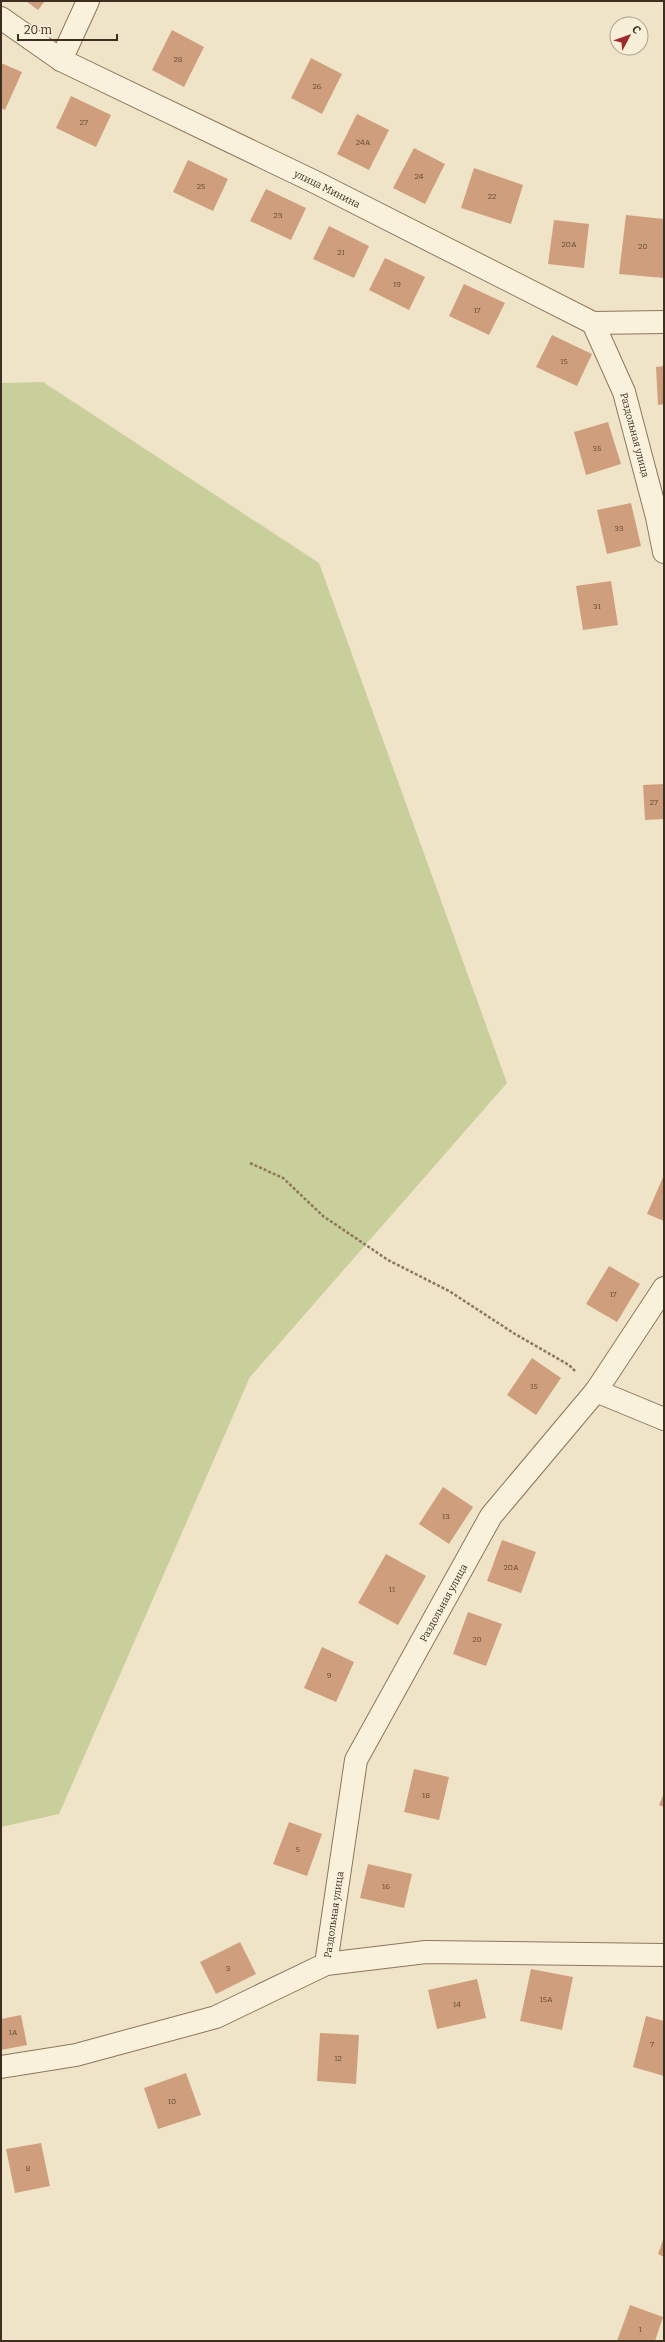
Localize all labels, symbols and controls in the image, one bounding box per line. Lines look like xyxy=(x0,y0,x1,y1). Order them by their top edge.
scale bar xyxy=(18,16,117,42)
north arrow xyxy=(609,16,649,56)
text: 20 m xyxy=(24,23,53,37)
text: С xyxy=(629,23,643,37)
house number: 28 xyxy=(173,55,183,64)
house number: 26 xyxy=(312,82,322,91)
house number: 27 xyxy=(80,118,88,127)
house number: 24А xyxy=(356,138,371,147)
street label: улица Минина xyxy=(291,167,362,211)
house number: 24 xyxy=(414,172,424,181)
house number: 25 xyxy=(197,182,205,191)
house number: 22 xyxy=(488,192,496,201)
house number: 23 xyxy=(274,211,283,220)
house number: 20А xyxy=(561,240,577,249)
house number: 20 xyxy=(638,242,648,251)
house number: 21 xyxy=(337,248,346,257)
house number: 19 xyxy=(393,280,401,289)
house number: 17 xyxy=(473,306,481,315)
house number: 15 xyxy=(560,357,568,366)
street label: Раздольная улица xyxy=(617,391,651,479)
house number: 35 xyxy=(593,444,601,453)
house number: 33 xyxy=(615,524,624,533)
house number: 31 xyxy=(593,602,602,611)
house number: 27 xyxy=(650,798,658,807)
house number: 17 xyxy=(609,1290,617,1299)
house number: 15 xyxy=(530,1382,538,1391)
house number: 13 xyxy=(442,1512,450,1521)
street label: Раздольная улица xyxy=(418,1562,471,1644)
house number: 20А xyxy=(503,1563,519,1572)
house number: 11 xyxy=(389,1585,396,1594)
house number: 20 xyxy=(472,1635,482,1644)
house number: 9 xyxy=(327,1671,332,1680)
house number: 18 xyxy=(422,1791,430,1800)
house number: 5 xyxy=(296,1845,300,1854)
street label: Раздольная улица xyxy=(322,1870,347,1959)
house number: 16 xyxy=(382,1882,390,1891)
house number: 3 xyxy=(226,1964,231,1973)
house number: 15А xyxy=(539,1995,553,2004)
house number: 14 xyxy=(453,2000,461,2009)
house number: 1А xyxy=(9,2028,18,2037)
house number: 7 xyxy=(650,2040,654,2049)
house number: 12 xyxy=(334,2054,342,2063)
house number: 10 xyxy=(168,2097,176,2106)
house number: 8 xyxy=(26,2164,31,2173)
house number: 1 xyxy=(638,2325,642,2334)

